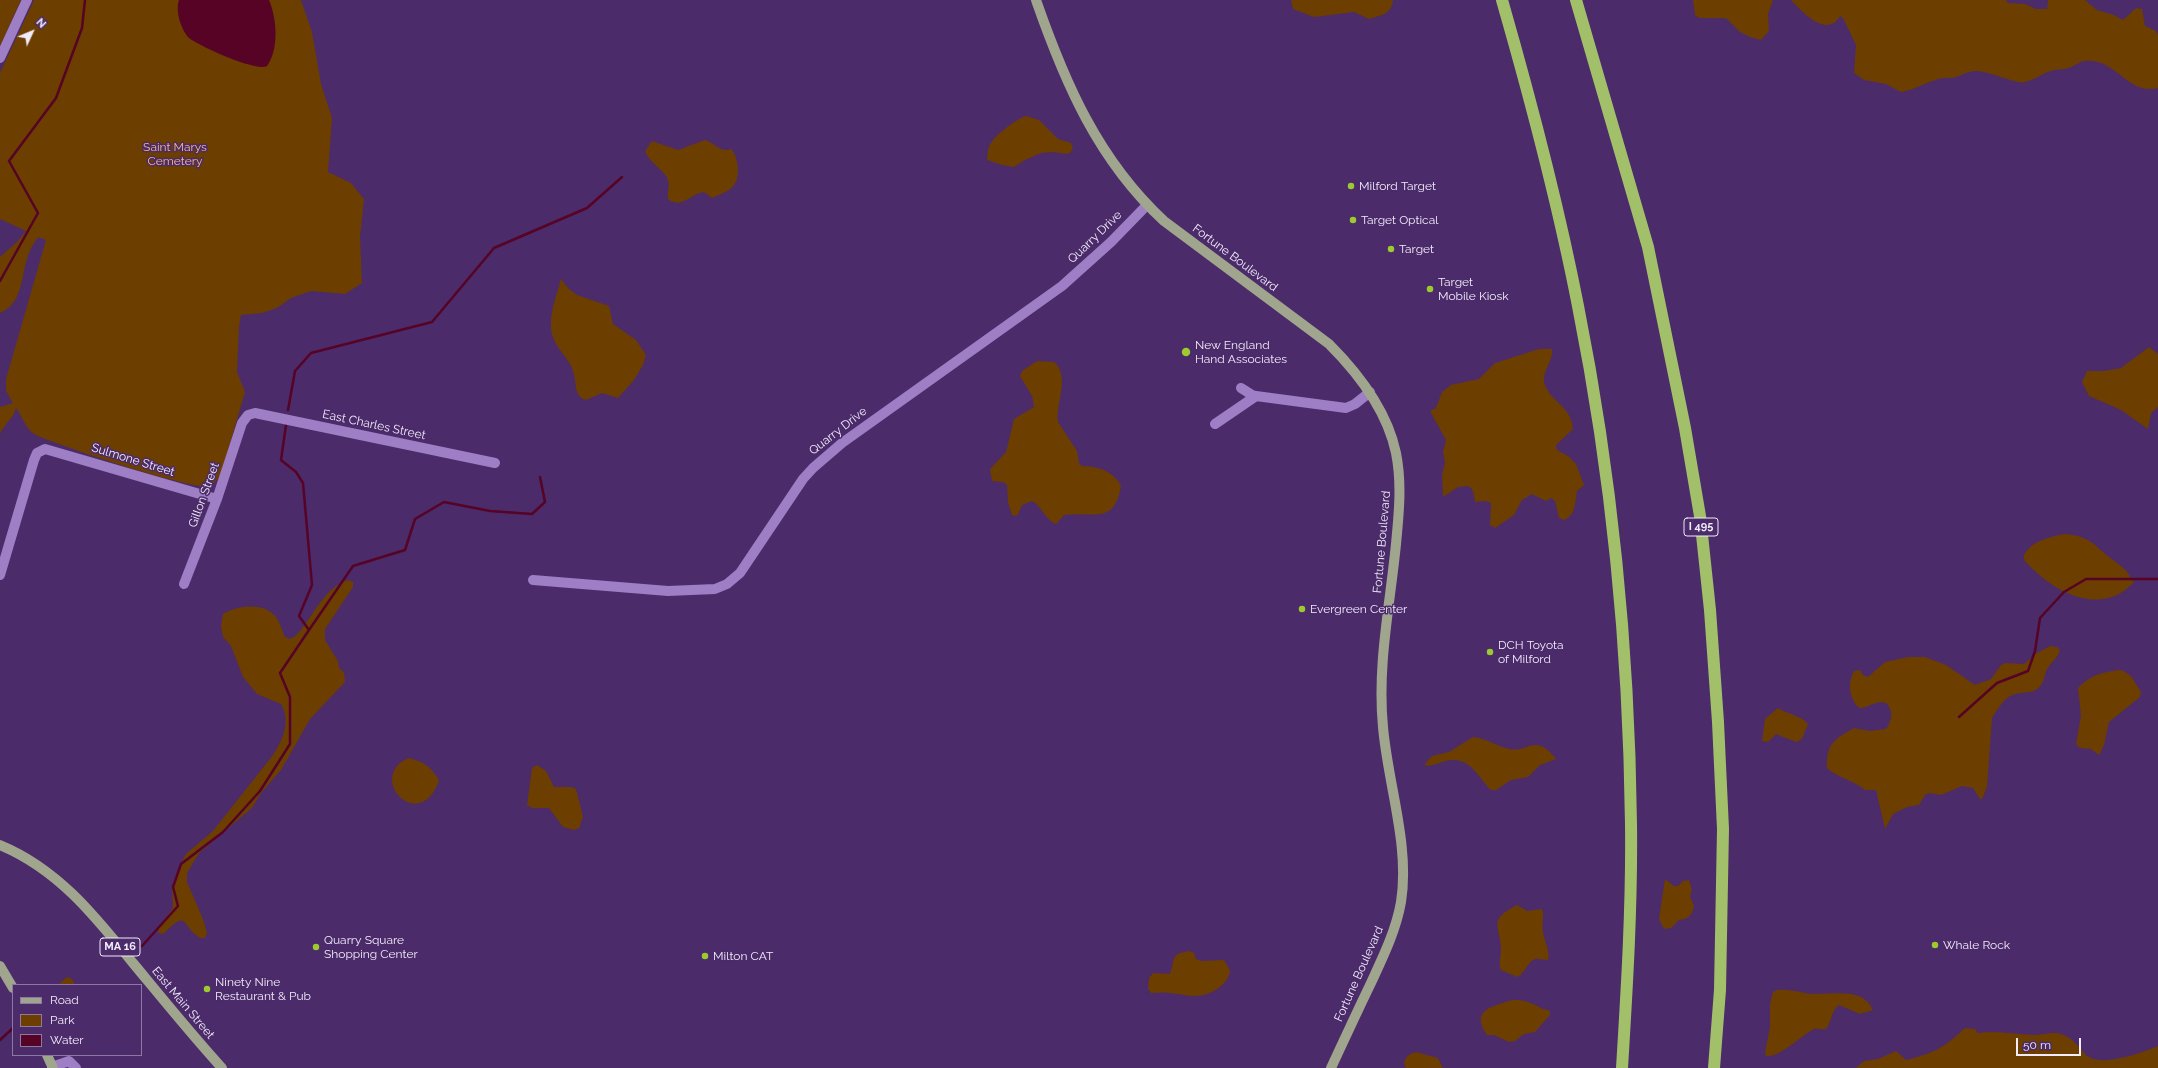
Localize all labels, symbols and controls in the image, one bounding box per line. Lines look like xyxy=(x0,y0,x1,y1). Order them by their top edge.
north arrow xyxy=(12,12,52,52)
text: N xyxy=(33,16,49,31)
park label: Saint Marys Cemetery xyxy=(143,140,207,168)
place label: Milford Target xyxy=(1359,179,1436,193)
marker: Milford Target xyxy=(1346,181,1356,191)
street label: Quarry Drive xyxy=(1065,208,1125,266)
place label: Target Optical xyxy=(1361,213,1438,227)
marker: Target Optical xyxy=(1348,215,1358,225)
street label: Fortune Boulevard xyxy=(1190,221,1280,295)
place label: Target xyxy=(1399,242,1434,256)
marker: Target xyxy=(1386,244,1396,254)
place label: Target Mobile Kiosk xyxy=(1438,275,1509,303)
marker: Target Mobile Kiosk xyxy=(1425,284,1435,294)
place label: New England Hand Associates xyxy=(1195,338,1287,366)
marker: New England Hand Associates xyxy=(1180,346,1192,358)
street label: Quarry Drive xyxy=(806,404,870,458)
street label: East Charles Street xyxy=(321,407,427,443)
street label: Sulmone Street xyxy=(90,441,176,479)
street label: Gillon Street xyxy=(186,460,222,530)
street label: Fortune Boulevard xyxy=(1370,490,1394,594)
road number: I 495 xyxy=(1684,518,1718,536)
place label: Evergreen Center xyxy=(1310,602,1407,616)
marker: Evergreen Center xyxy=(1297,604,1307,614)
place label: DCH Toyota of Milford xyxy=(1498,638,1564,666)
marker: DCH Toyota of Milford xyxy=(1485,647,1495,657)
street label: Fortune Boulevard xyxy=(1331,924,1387,1024)
place label: Quarry Square Shopping Center xyxy=(324,933,418,961)
road number: MA 16 xyxy=(100,938,140,956)
place label: Whale Rock xyxy=(1943,938,2010,952)
marker: Whale Rock xyxy=(1930,940,1940,950)
marker: Quarry Square Shopping Center xyxy=(311,942,321,952)
place label: Milton CAT xyxy=(713,949,773,963)
marker: Milton CAT xyxy=(700,951,710,961)
street label: East Main Street xyxy=(149,964,217,1042)
place label: Ninety Nine Restaurant & Pub xyxy=(215,975,311,1003)
legend xyxy=(12,984,142,1056)
marker: Ninety Nine Restaurant & Pub xyxy=(202,984,212,994)
text: Road xyxy=(50,993,79,1007)
text: Park xyxy=(50,1013,75,1027)
scale bar xyxy=(2018,1030,2083,1056)
text: Water xyxy=(50,1033,84,1047)
text: 50 m xyxy=(2023,1038,2051,1052)

